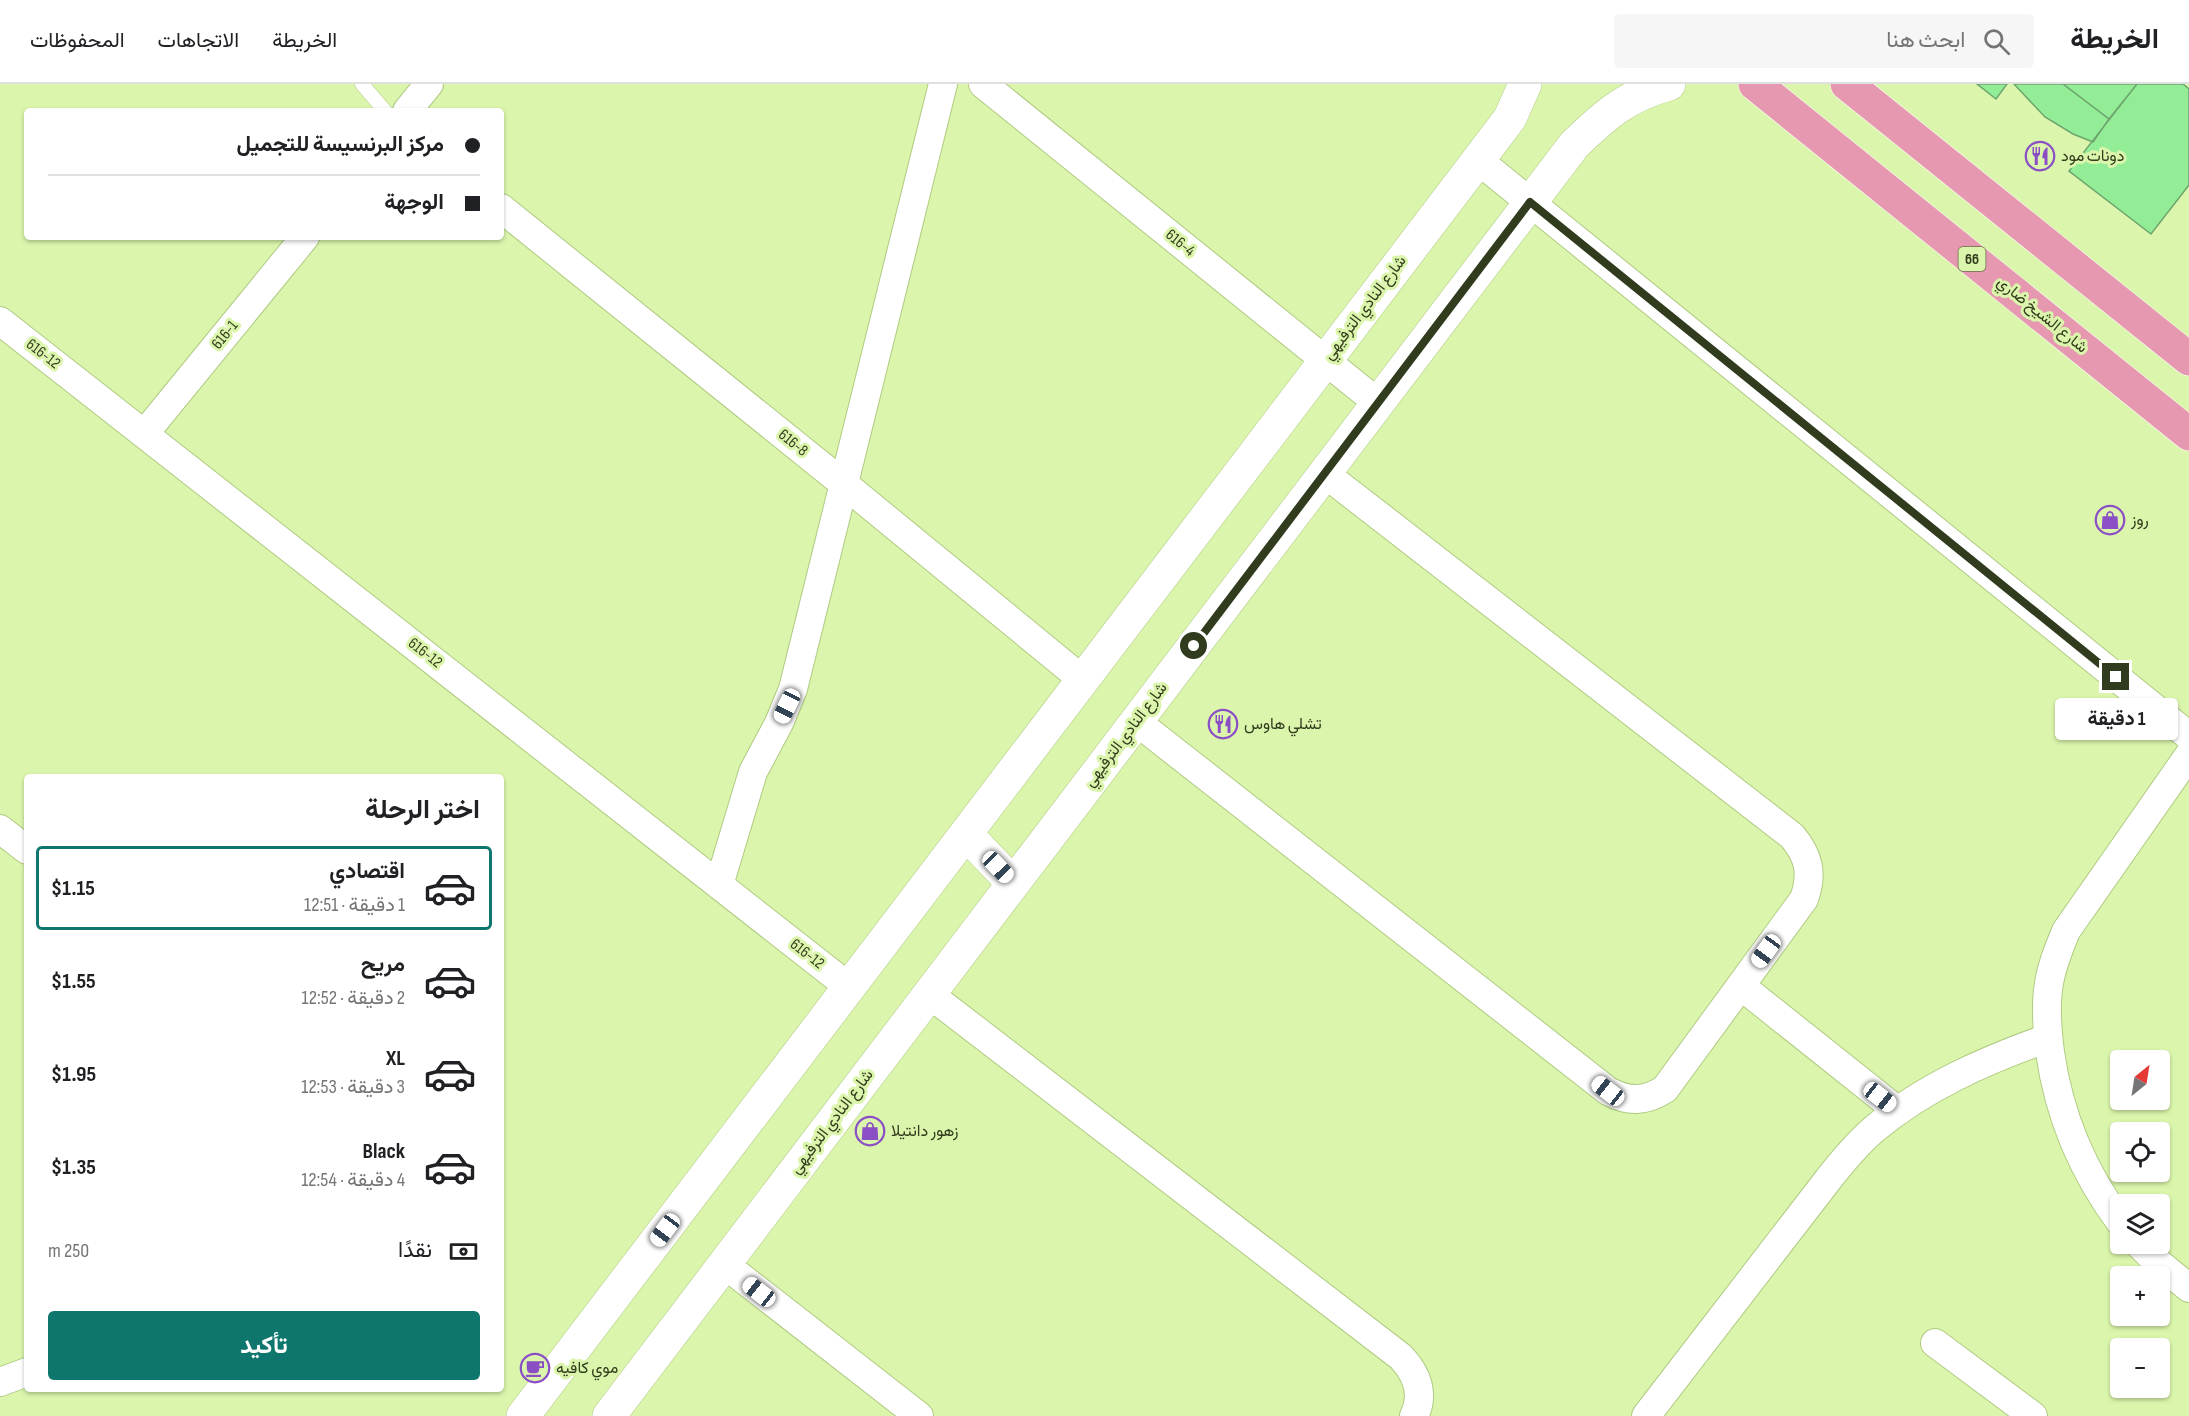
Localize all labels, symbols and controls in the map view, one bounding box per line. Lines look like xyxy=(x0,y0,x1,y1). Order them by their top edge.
search box xyxy=(1614,14,2034,68)
text: الخريطة xyxy=(2070,23,2159,56)
icon: search xyxy=(1980,25,2013,58)
text: ابحث هنا xyxy=(1886,27,1965,54)
text: المحفوظات xyxy=(30,28,125,53)
text: الاتجاهات xyxy=(158,28,239,53)
text: الخريطة xyxy=(272,28,337,53)
text: مركز البرنسيسة للتجميل xyxy=(237,131,444,158)
restaurant icon: دونات مود xyxy=(2024,140,2056,172)
place label: دونات مود xyxy=(2061,147,2124,166)
text: الوجهة xyxy=(384,189,444,216)
street label: 616-4 xyxy=(1162,225,1199,261)
road number: 66 xyxy=(1958,247,1986,271)
street label: شارع النادي الترفيهي xyxy=(1319,252,1413,366)
street label: شارع الشيخ ضاري xyxy=(1991,273,2091,360)
street label: 616-1 xyxy=(208,317,242,353)
street label: 616-12 xyxy=(22,335,64,373)
street label: 616-8 xyxy=(774,425,812,461)
shop icon: روز xyxy=(2094,504,2126,536)
place label: روز xyxy=(2130,511,2149,530)
route start xyxy=(1180,632,1207,659)
street label: 616-12 xyxy=(404,634,446,672)
route end xyxy=(2102,663,2129,690)
street label: شارع النادي الترفيهي xyxy=(1080,679,1174,793)
car xyxy=(771,686,803,726)
callout: 1 دقيقة xyxy=(2054,698,2178,740)
text: 1 دقيقة xyxy=(2087,707,2146,731)
restaurant icon: تشلي هاوس xyxy=(1207,708,1239,740)
place label: تشلي هاوس xyxy=(1244,715,1322,737)
text: اختر الرحلة xyxy=(365,794,480,826)
car xyxy=(979,848,1017,886)
text: اقتصادي xyxy=(329,858,405,885)
icon: car xyxy=(423,861,477,915)
text: $1.15 xyxy=(51,875,95,902)
text: 1 دقيقة · 12:51 xyxy=(304,893,405,917)
car xyxy=(1748,931,1784,971)
street label: 616-12 xyxy=(786,935,828,973)
text: مريح xyxy=(361,951,405,978)
icon: car xyxy=(423,954,477,1008)
text: $1.55 xyxy=(51,968,96,995)
text: 2 دقيقة · 12:52 xyxy=(301,986,405,1010)
text: XL xyxy=(386,1045,405,1072)
icon: car xyxy=(423,1047,477,1101)
north arrow xyxy=(2110,1050,2170,1110)
map controls xyxy=(2110,1050,2170,1398)
text: $1.95 xyxy=(51,1061,96,1088)
street label: شارع النادي الترفيهي xyxy=(786,1066,880,1180)
car xyxy=(1588,1073,1628,1109)
text: 3 دقيقة · 12:53 xyxy=(301,1075,405,1099)
car xyxy=(1860,1079,1900,1115)
shop icon: زهور دانتيلا xyxy=(854,1115,886,1147)
place label: زهور دانتيلا xyxy=(891,1122,959,1141)
button: locate xyxy=(2110,1122,2170,1182)
text: Black xyxy=(363,1138,405,1165)
icon: car xyxy=(423,1140,477,1194)
text: $1.35 xyxy=(51,1154,96,1181)
text: 4 دقيقة · 12:54 xyxy=(301,1168,405,1192)
button: layers xyxy=(2110,1194,2170,1254)
car xyxy=(647,1210,683,1250)
icon: cash xyxy=(447,1235,480,1268)
text: نقدًا xyxy=(398,1237,432,1264)
text: 250 m xyxy=(48,1239,89,1263)
button: + xyxy=(2110,1266,2170,1326)
car xyxy=(739,1274,779,1310)
button: تأكيد xyxy=(48,1311,480,1380)
button: − xyxy=(2110,1338,2170,1398)
cafe icon: موي كافيه xyxy=(519,1352,551,1384)
place label: موي كافيه xyxy=(556,1359,618,1381)

